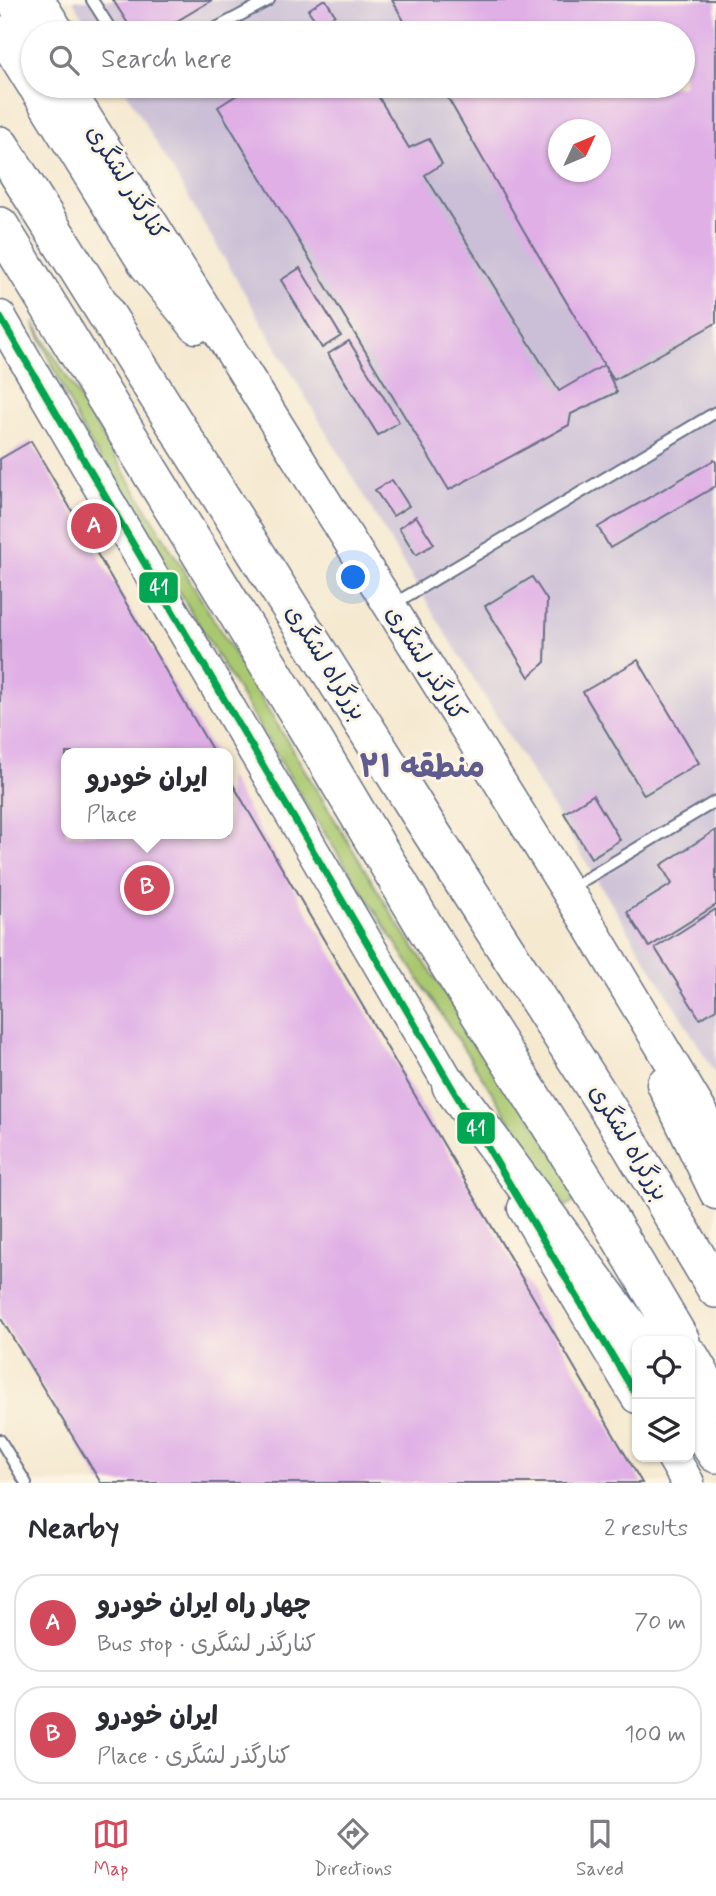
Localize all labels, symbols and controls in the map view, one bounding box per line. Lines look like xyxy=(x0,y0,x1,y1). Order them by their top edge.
search box xyxy=(21,21,695,98)
icon: search xyxy=(45,41,83,79)
text: Search here xyxy=(101,43,232,77)
street label: کنارگذر لشگری xyxy=(78,119,174,247)
north arrow xyxy=(548,119,611,182)
pin: A xyxy=(71,500,117,552)
your location xyxy=(336,560,370,594)
line badge: 41 xyxy=(138,571,179,604)
text: 41 xyxy=(149,576,169,601)
street label: بزرگراه لشگری xyxy=(277,599,373,727)
street label: کنارگذر لشگری xyxy=(377,600,473,728)
district label: منطقه ۲۱ xyxy=(359,747,485,789)
popup xyxy=(61,748,233,839)
text: ایران خودرو xyxy=(87,762,207,796)
text: Place xyxy=(87,800,137,830)
pin: B xyxy=(124,862,170,914)
street label: بزرگراه لشگری xyxy=(581,1079,675,1207)
line badge: 41 xyxy=(456,1111,496,1145)
text: 41 xyxy=(466,1117,486,1142)
map controls xyxy=(632,1336,695,1462)
button: locate xyxy=(632,1336,695,1399)
button: layers xyxy=(632,1399,695,1462)
text: Nearby xyxy=(28,1509,119,1548)
text: 2 results xyxy=(604,1514,688,1544)
text: چهار راه ایران خودرو xyxy=(97,1588,311,1622)
text: A xyxy=(45,1608,61,1638)
text: 70 m xyxy=(634,1608,686,1638)
text: Bus stop · کنارگذر لشگری xyxy=(97,1630,316,1660)
text: ایران خودرو xyxy=(97,1700,218,1734)
text: B xyxy=(46,1720,60,1750)
text: 100 m xyxy=(624,1720,686,1750)
text: Place · کنارگذر لشگری xyxy=(97,1742,290,1772)
tab: Map xyxy=(92,1815,130,1882)
tab: Directions xyxy=(314,1815,392,1882)
tab: Saved xyxy=(576,1815,624,1882)

